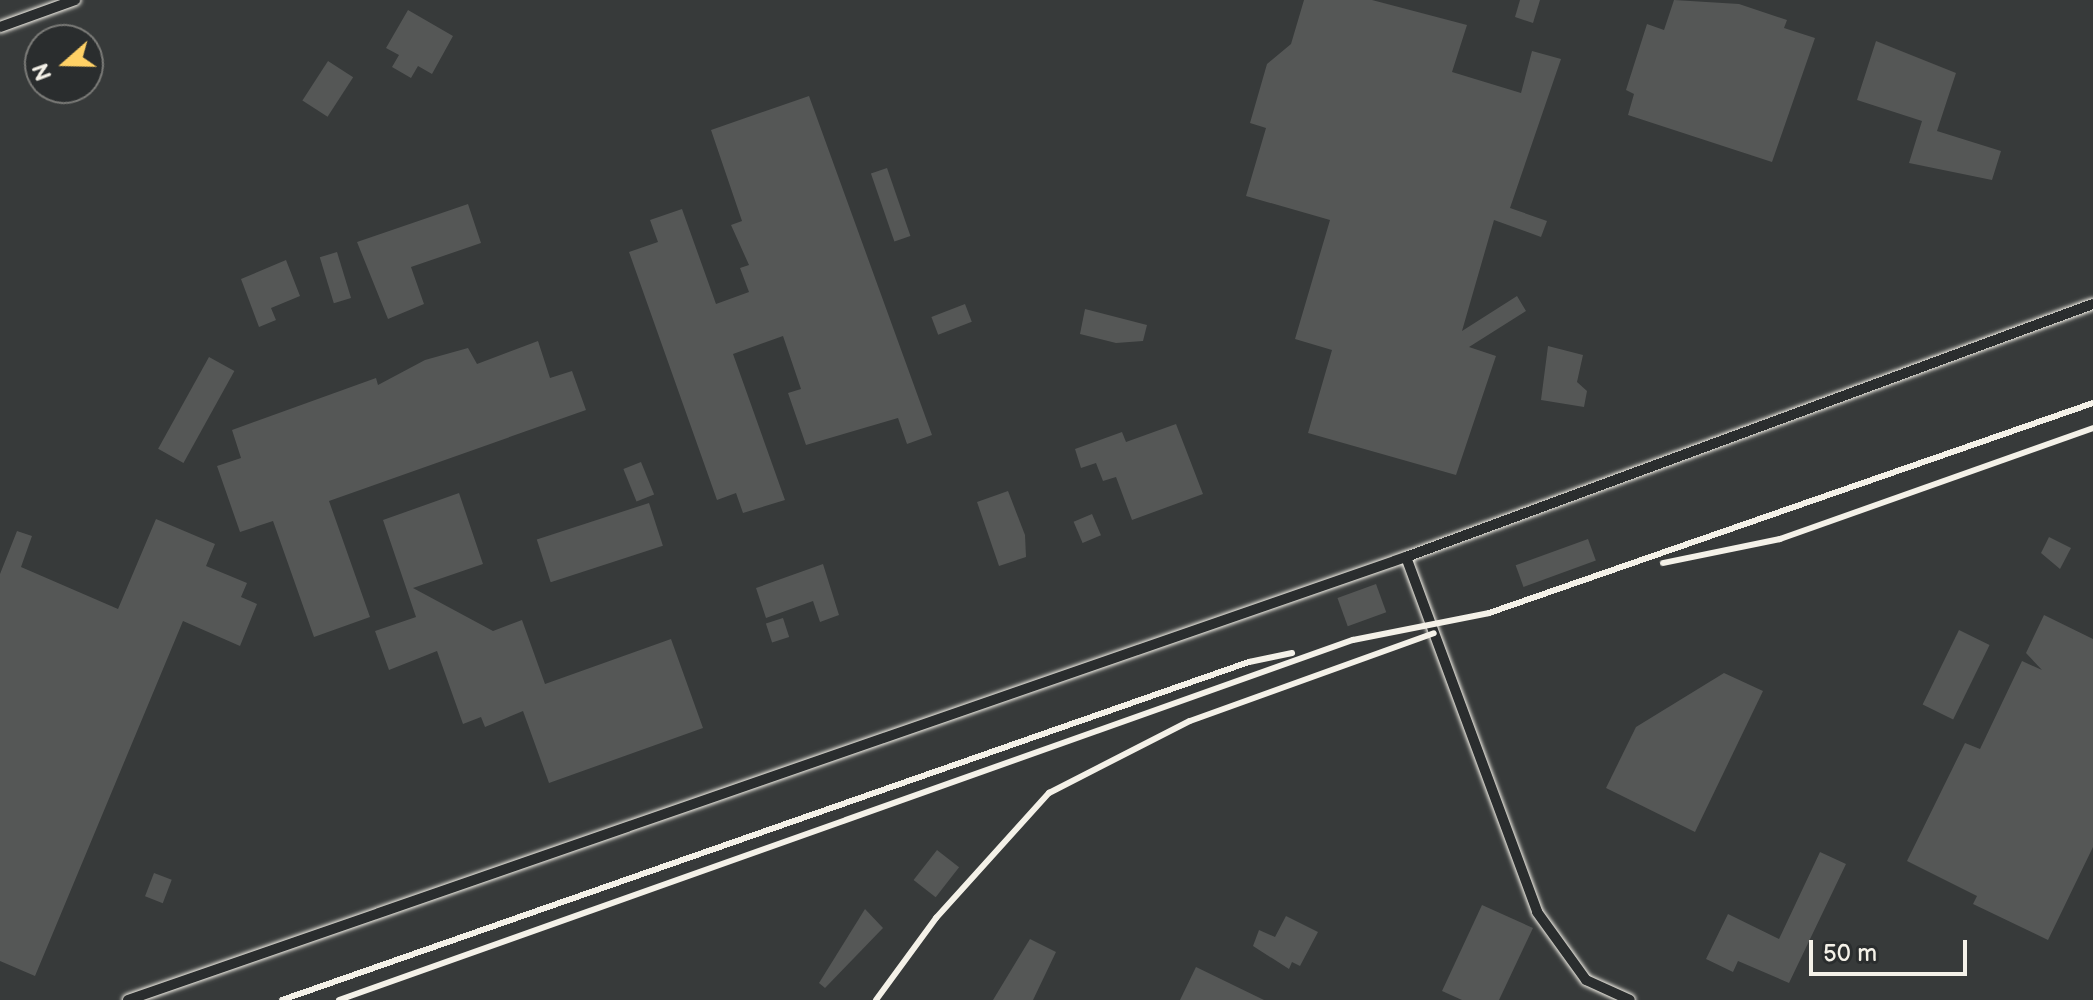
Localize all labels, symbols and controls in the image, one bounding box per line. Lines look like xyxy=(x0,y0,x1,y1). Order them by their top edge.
north arrow xyxy=(24,24,104,104)
text: N xyxy=(27,59,58,84)
scale bar xyxy=(1813,924,1971,974)
text: 50 m xyxy=(1823,939,1877,968)

